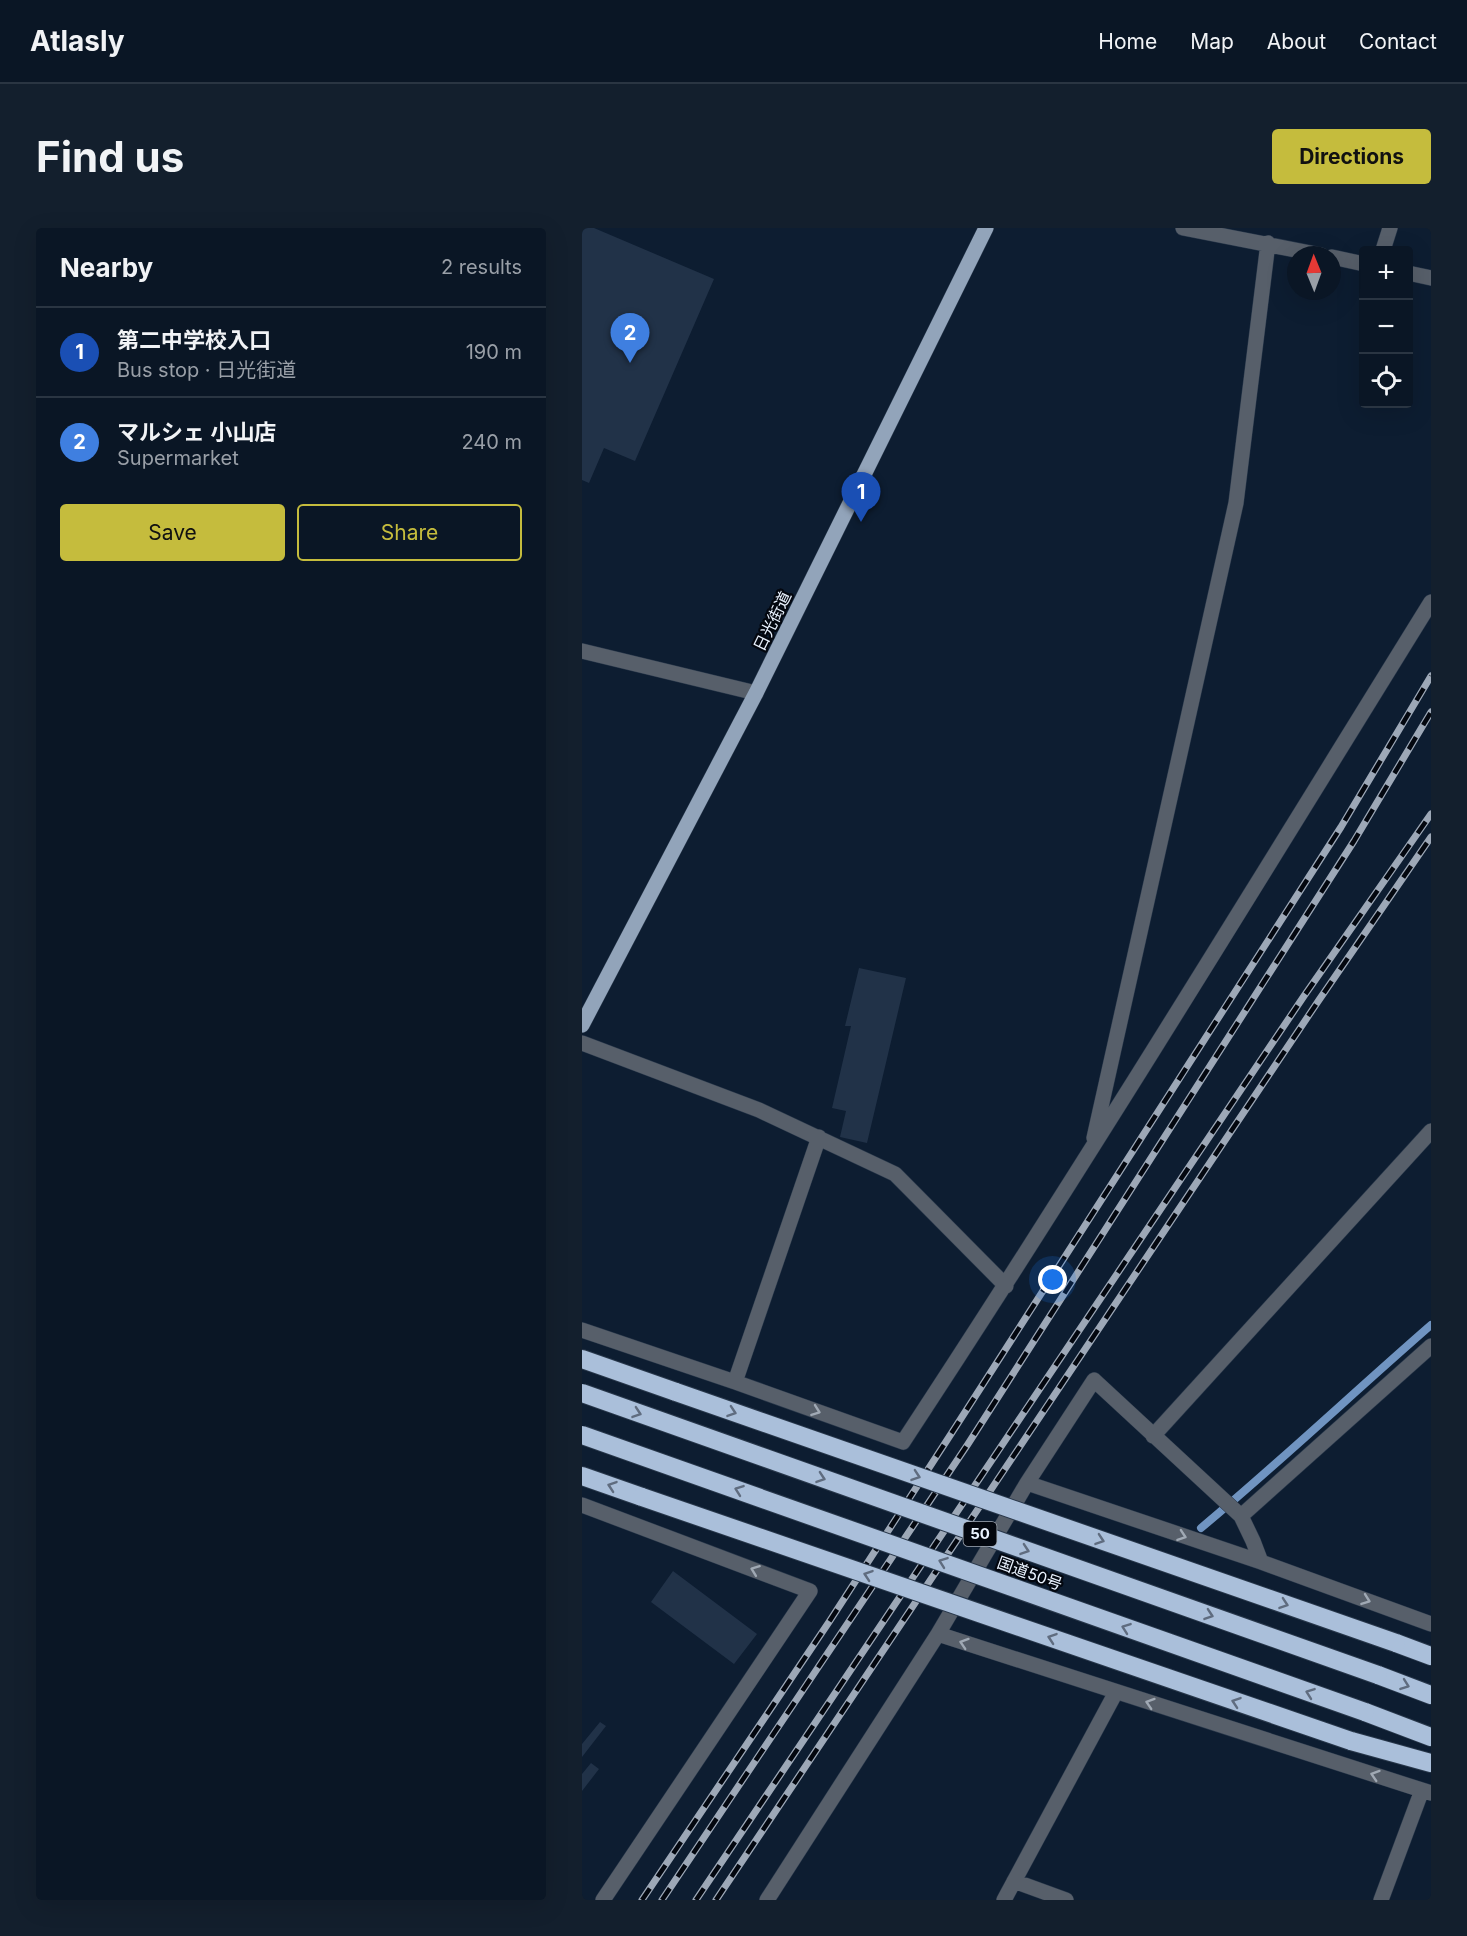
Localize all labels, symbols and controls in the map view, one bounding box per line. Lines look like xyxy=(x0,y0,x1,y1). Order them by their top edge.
text: Atlasly xyxy=(30,24,125,58)
text: Home xyxy=(1098,29,1157,54)
text: Map xyxy=(1190,29,1234,54)
text: About xyxy=(1267,29,1326,54)
text: Contact xyxy=(1359,29,1437,54)
button: Directions xyxy=(1272,129,1431,184)
text: Find us xyxy=(36,131,184,182)
north arrow xyxy=(1287,246,1341,300)
map controls xyxy=(1359,246,1413,408)
button: + xyxy=(1359,246,1413,300)
text: Nearby xyxy=(60,252,153,283)
text: 2 results xyxy=(441,255,522,279)
button: − xyxy=(1359,300,1413,354)
pin: 2 xyxy=(610,314,650,363)
text: 第二中学校入口 xyxy=(117,327,271,353)
text: 1 xyxy=(75,340,84,364)
text: 190 m xyxy=(466,340,522,364)
button: locate xyxy=(1359,354,1413,408)
text: Bus stop · 日光街道 xyxy=(117,358,296,382)
text: マルシェ 小山店 xyxy=(117,419,276,445)
text: 2 xyxy=(73,430,86,454)
text: 240 m xyxy=(461,430,522,454)
text: Supermarket xyxy=(117,446,239,470)
pin: 1 xyxy=(842,472,880,522)
button: Save xyxy=(60,504,285,561)
button: Share xyxy=(297,504,522,561)
street label: 日光街道 xyxy=(749,588,795,654)
your location xyxy=(1038,1265,1067,1294)
one-way arrow xyxy=(810,1403,821,1416)
one-way arrow xyxy=(726,1404,737,1417)
one-way arrow xyxy=(631,1405,642,1418)
one-way arrow xyxy=(910,1468,921,1481)
one-way arrow xyxy=(815,1470,826,1483)
one-way arrow xyxy=(607,1481,618,1494)
one-way arrow xyxy=(734,1485,745,1498)
road number: 50 xyxy=(964,1522,996,1546)
one-way arrow xyxy=(1176,1528,1187,1541)
one-way arrow xyxy=(1094,1532,1105,1545)
one-way arrow xyxy=(1019,1542,1030,1555)
street label: 国道50号 xyxy=(995,1552,1065,1594)
one-way arrow xyxy=(938,1557,949,1570)
one-way arrow xyxy=(750,1565,761,1578)
one-way arrow xyxy=(863,1569,874,1582)
one-way arrow xyxy=(1360,1593,1371,1606)
one-way arrow xyxy=(1278,1597,1289,1610)
one-way arrow xyxy=(1203,1607,1213,1620)
one-way arrow xyxy=(1122,1622,1132,1635)
one-way arrow xyxy=(1047,1633,1058,1646)
one-way arrow xyxy=(959,1637,970,1650)
one-way arrow xyxy=(1399,1677,1409,1690)
one-way arrow xyxy=(1305,1687,1316,1700)
one-way arrow xyxy=(1145,1697,1156,1710)
one-way arrow xyxy=(1231,1697,1242,1709)
one-way arrow xyxy=(1370,1770,1381,1782)

